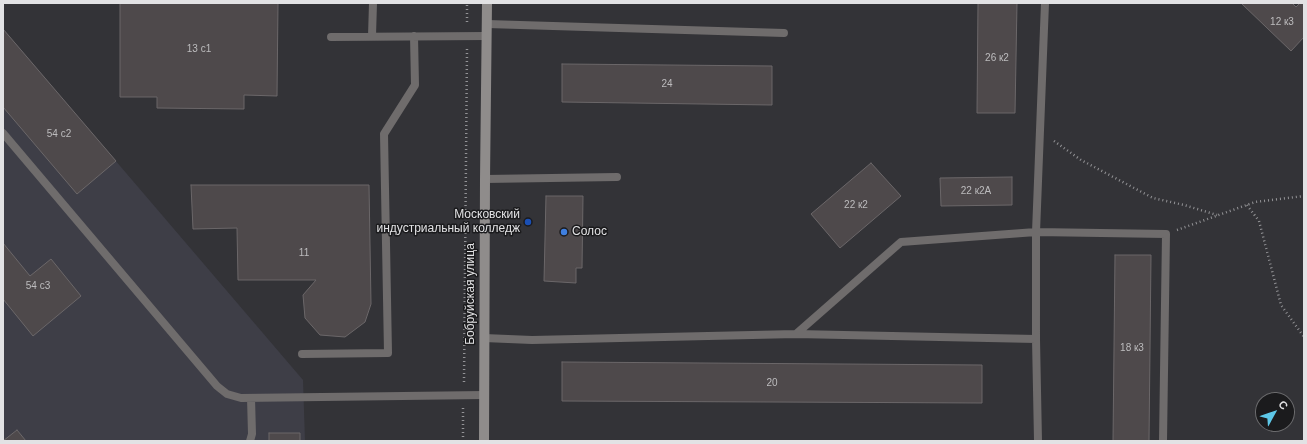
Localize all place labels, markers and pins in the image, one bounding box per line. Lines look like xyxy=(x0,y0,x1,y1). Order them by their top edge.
place label: Московский индустриальный колледж xyxy=(376,208,520,236)
marker: Московский индустриальный колледж xyxy=(523,217,533,227)
place label: Солос xyxy=(572,225,607,239)
marker: Солос xyxy=(559,227,569,237)

